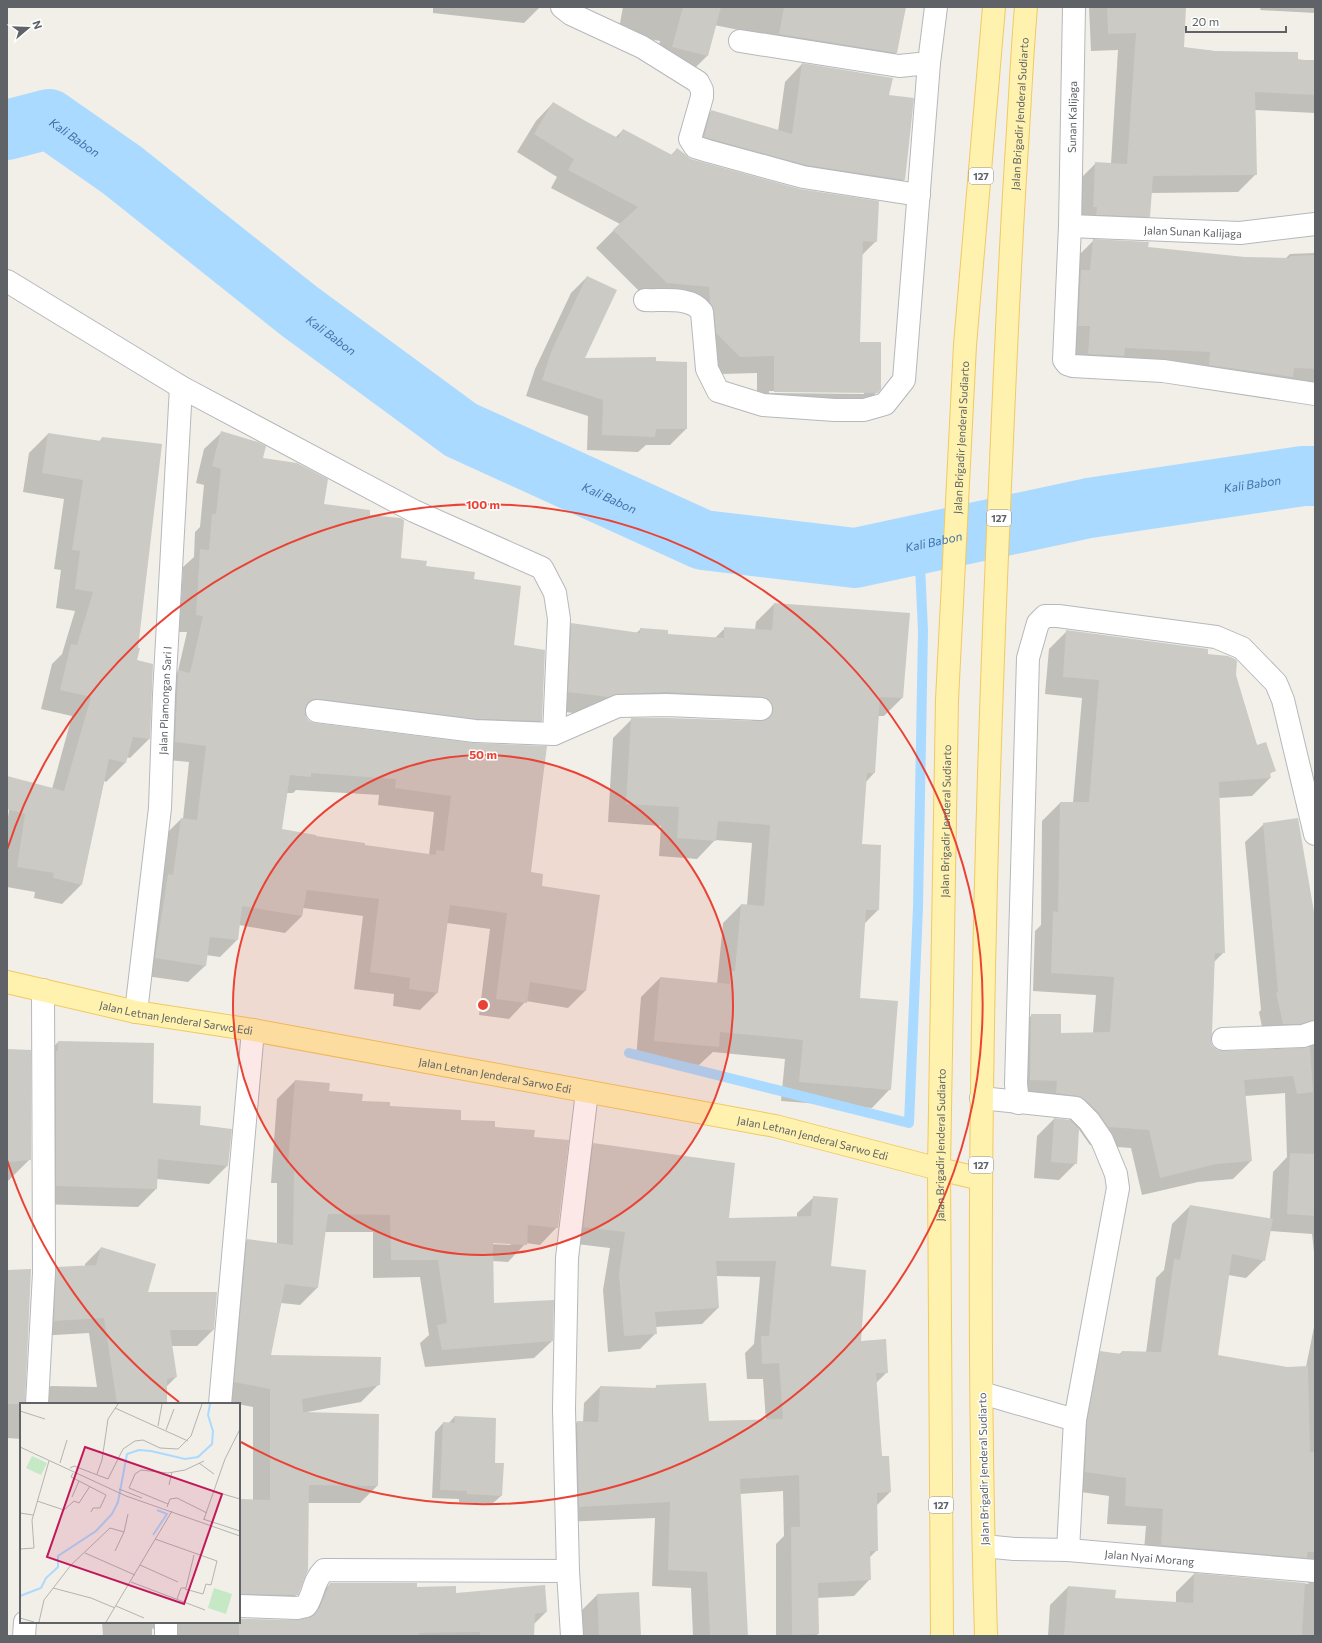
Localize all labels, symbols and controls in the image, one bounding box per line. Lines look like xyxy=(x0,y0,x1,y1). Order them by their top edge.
north arrow xyxy=(8,8,48,48)
scale bar xyxy=(1186,8,1286,34)
text: 20 m xyxy=(1192,14,1219,28)
text: N xyxy=(30,19,45,31)
street label: Jalan Brigadir Jenderal Sudiarto xyxy=(1008,36,1030,191)
street label: Sunan Kalijaga xyxy=(1065,81,1079,153)
water label: Kali Babon xyxy=(47,115,103,160)
road number: 127 xyxy=(969,168,993,184)
street label: Jalan Sunan Kalijaga xyxy=(1144,223,1242,240)
water label: Kali Babon xyxy=(304,312,359,358)
street label: Jalan Brigadir Jenderal Sudiarto xyxy=(950,360,971,514)
water label: Kali Babon xyxy=(1223,472,1282,495)
water label: Kali Babon xyxy=(580,479,639,516)
text: 100 m xyxy=(466,497,500,511)
road number: 127 xyxy=(987,510,1011,526)
water label: Kali Babon xyxy=(904,528,964,554)
street label: Jalan Plamongan Sari I xyxy=(155,646,173,755)
street label: Jalan Brigadir Jenderal Sudiarto xyxy=(937,744,953,898)
text: 50 m xyxy=(469,747,497,761)
street label: Jalan Letnan Jenderal Sarwo Edi xyxy=(98,997,254,1036)
centre of rings xyxy=(476,998,490,1012)
street label: Jalan Letnan Jenderal Sarwo Edi xyxy=(417,1054,573,1095)
street label: Jalan Brigadir Jenderal Sudiarto xyxy=(932,1068,947,1222)
street label: Jalan Letnan Jenderal Sarwo Edi xyxy=(736,1113,890,1162)
road number: 127 xyxy=(969,1157,993,1173)
street label: Jalan Brigadir Jenderal Sudiarto xyxy=(975,1392,992,1546)
inset map xyxy=(20,1403,240,1623)
road number: 127 xyxy=(929,1497,953,1513)
street label: Jalan Nyai Morang xyxy=(1104,1547,1195,1567)

